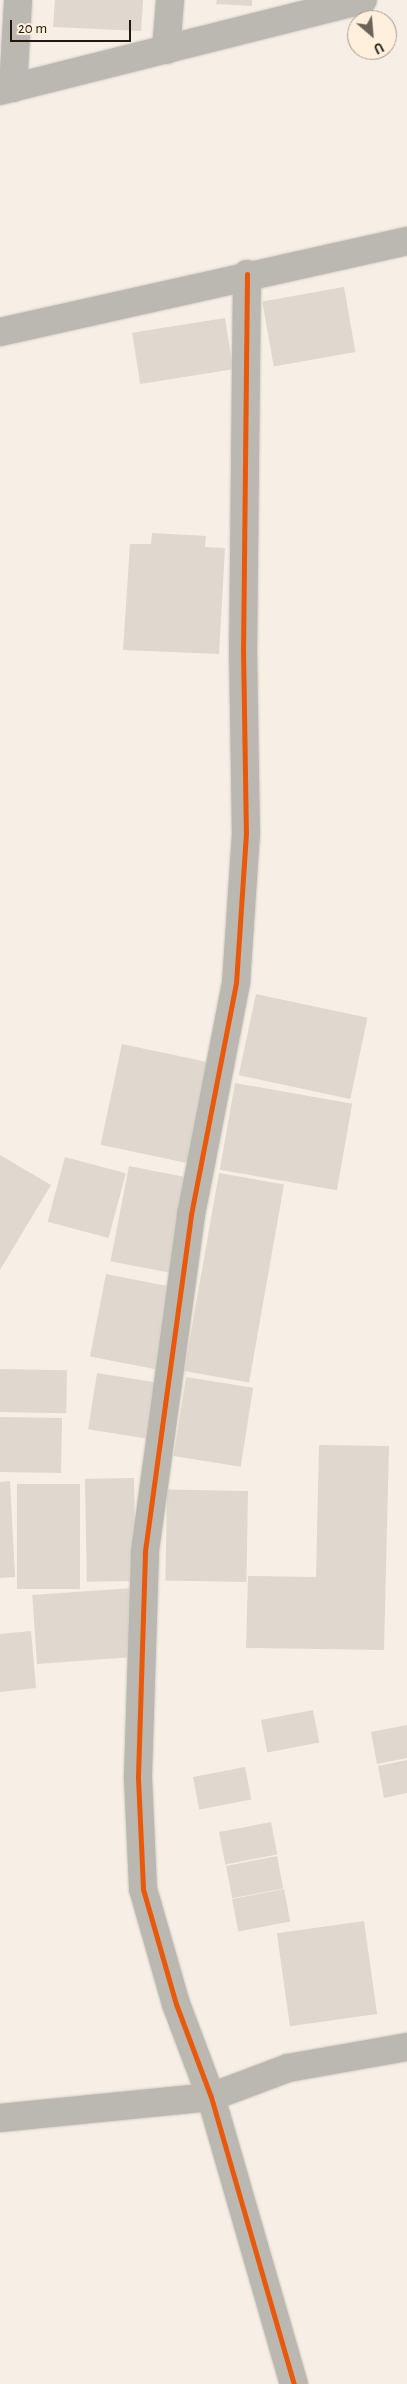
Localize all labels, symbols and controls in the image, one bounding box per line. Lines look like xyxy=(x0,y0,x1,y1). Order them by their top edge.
scale bar xyxy=(12,10,134,42)
north arrow xyxy=(347,10,397,60)
text: 20 m xyxy=(18,21,47,36)
text: U xyxy=(371,39,386,56)

